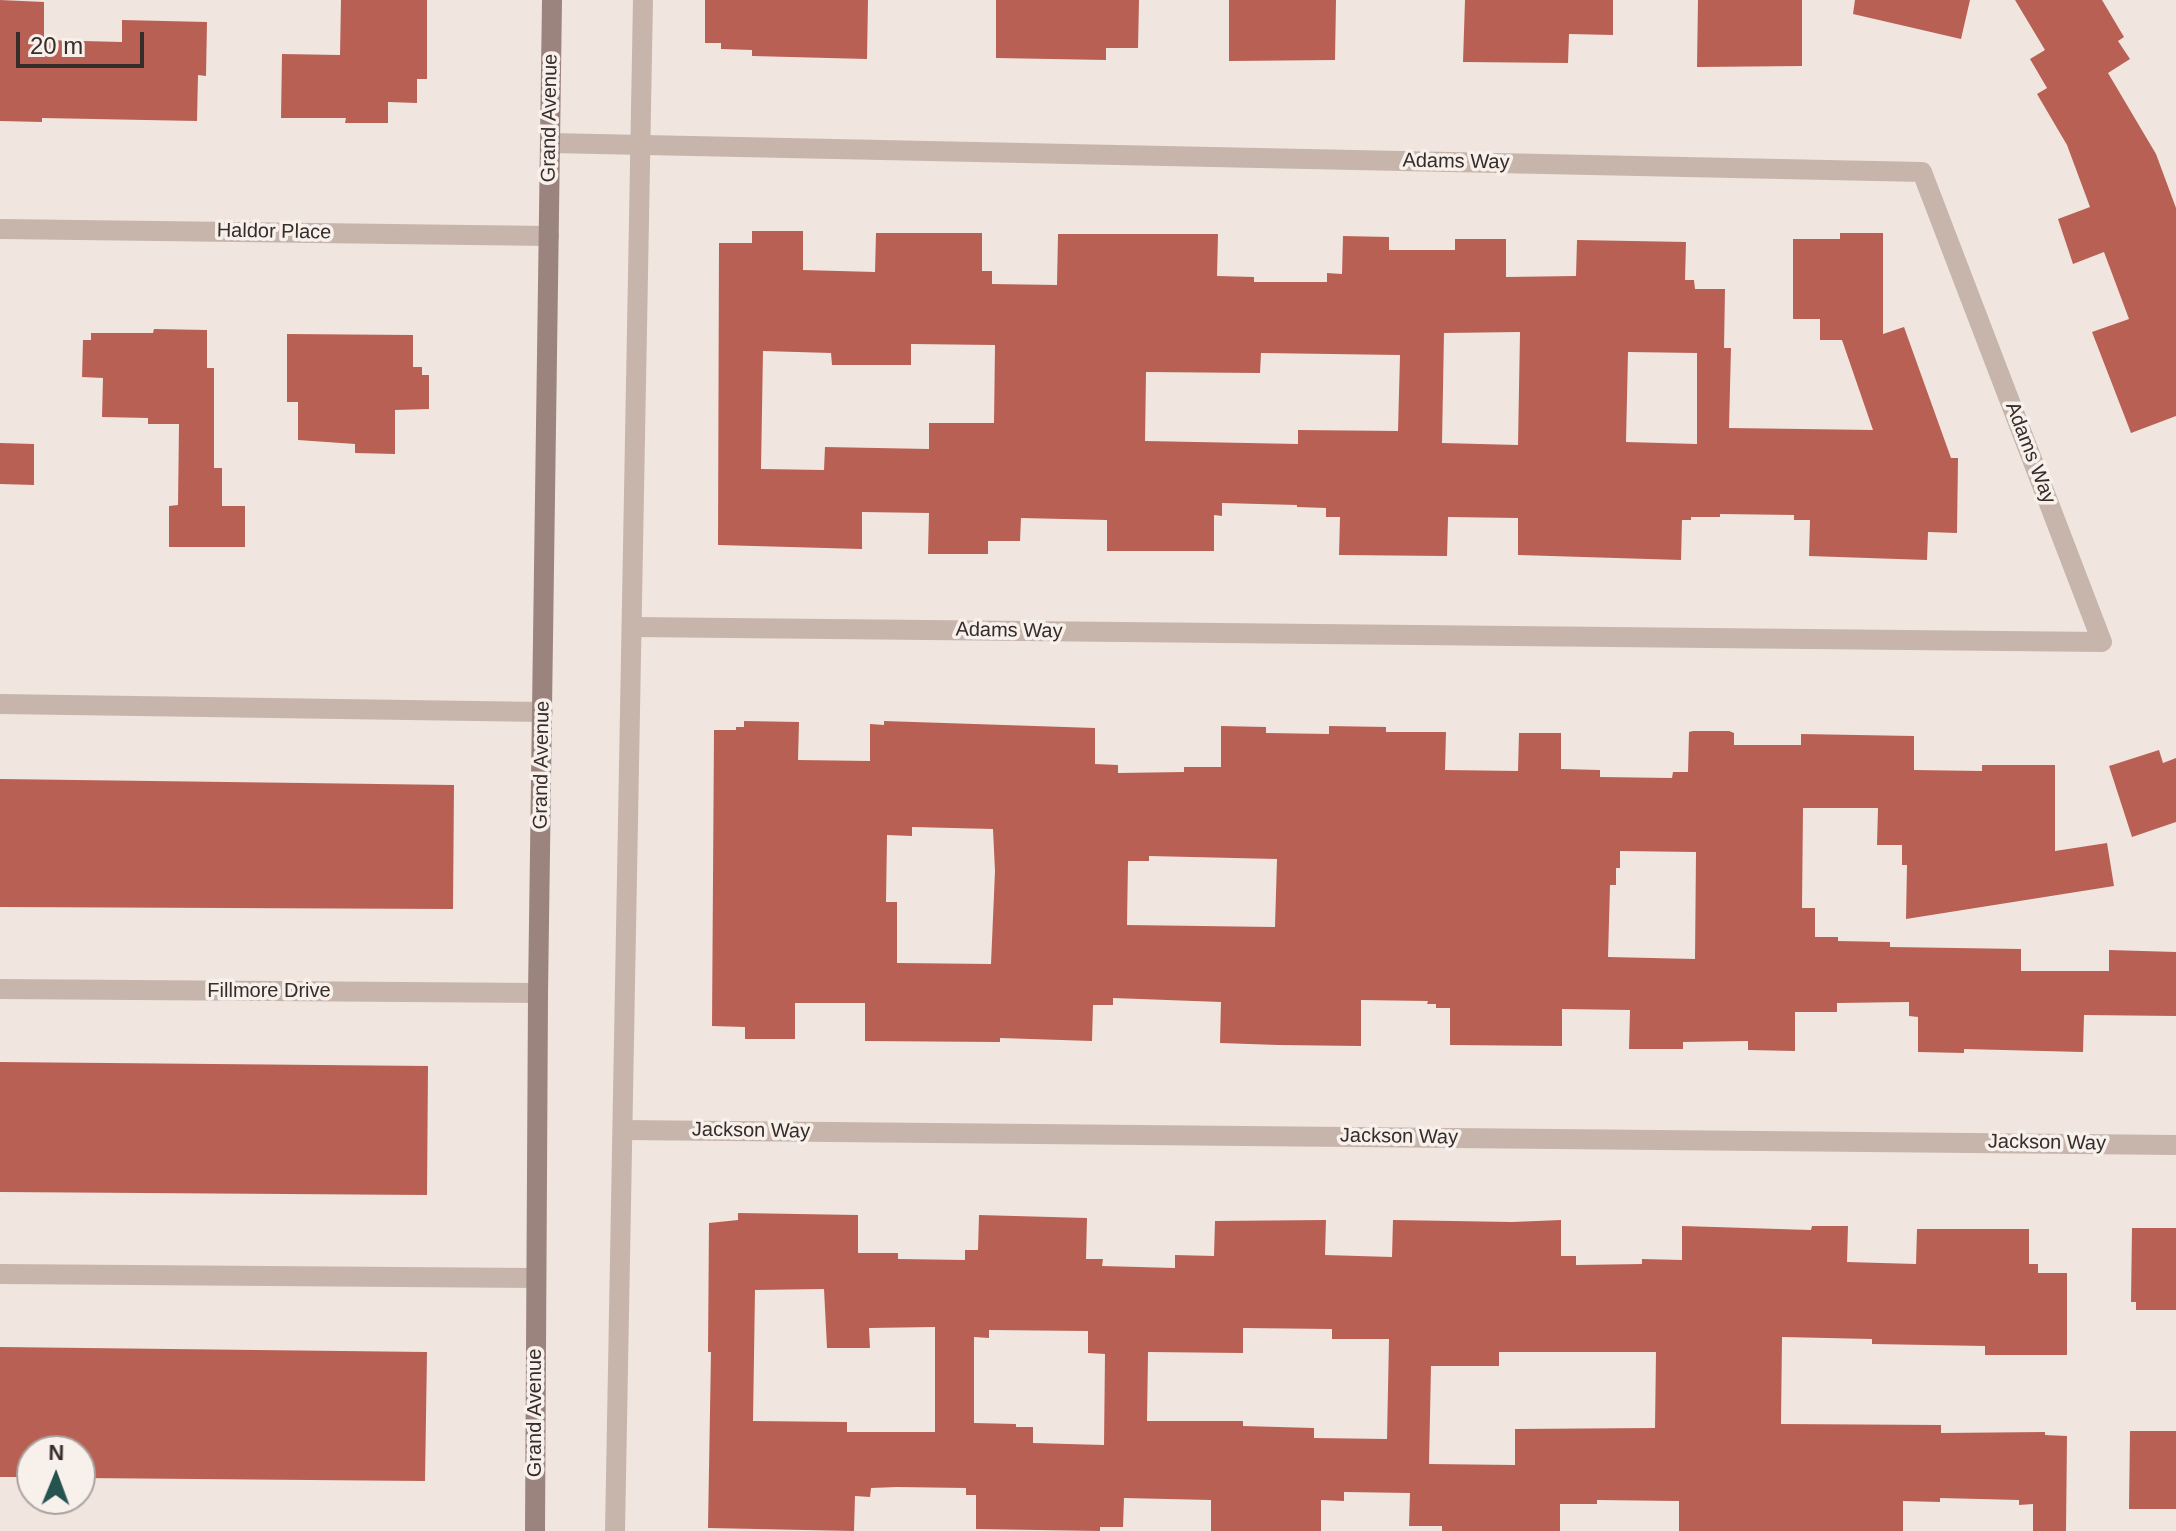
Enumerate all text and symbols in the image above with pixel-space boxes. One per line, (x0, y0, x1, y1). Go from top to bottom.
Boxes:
scale bar (20, 16, 148, 66)
text: 20 m (30, 32, 83, 59)
street label: Grand Avenue (537, 53, 563, 183)
street label: Adams Way (1402, 149, 1510, 175)
street label: Haldor Place (217, 219, 331, 245)
street label: Adams Way (2000, 399, 2060, 507)
street label: Adams Way (955, 618, 1063, 644)
street label: Grand Avenue (529, 700, 555, 830)
street label: Fillmore Drive (207, 979, 331, 1003)
street label: Jackson Way (692, 1118, 810, 1144)
street label: Jackson Way (1340, 1124, 1458, 1150)
street label: Jackson Way (1988, 1130, 2106, 1156)
street label: Grand Avenue (523, 1349, 547, 1477)
north arrow (16, 1435, 96, 1515)
text: N (48, 1440, 65, 1465)

